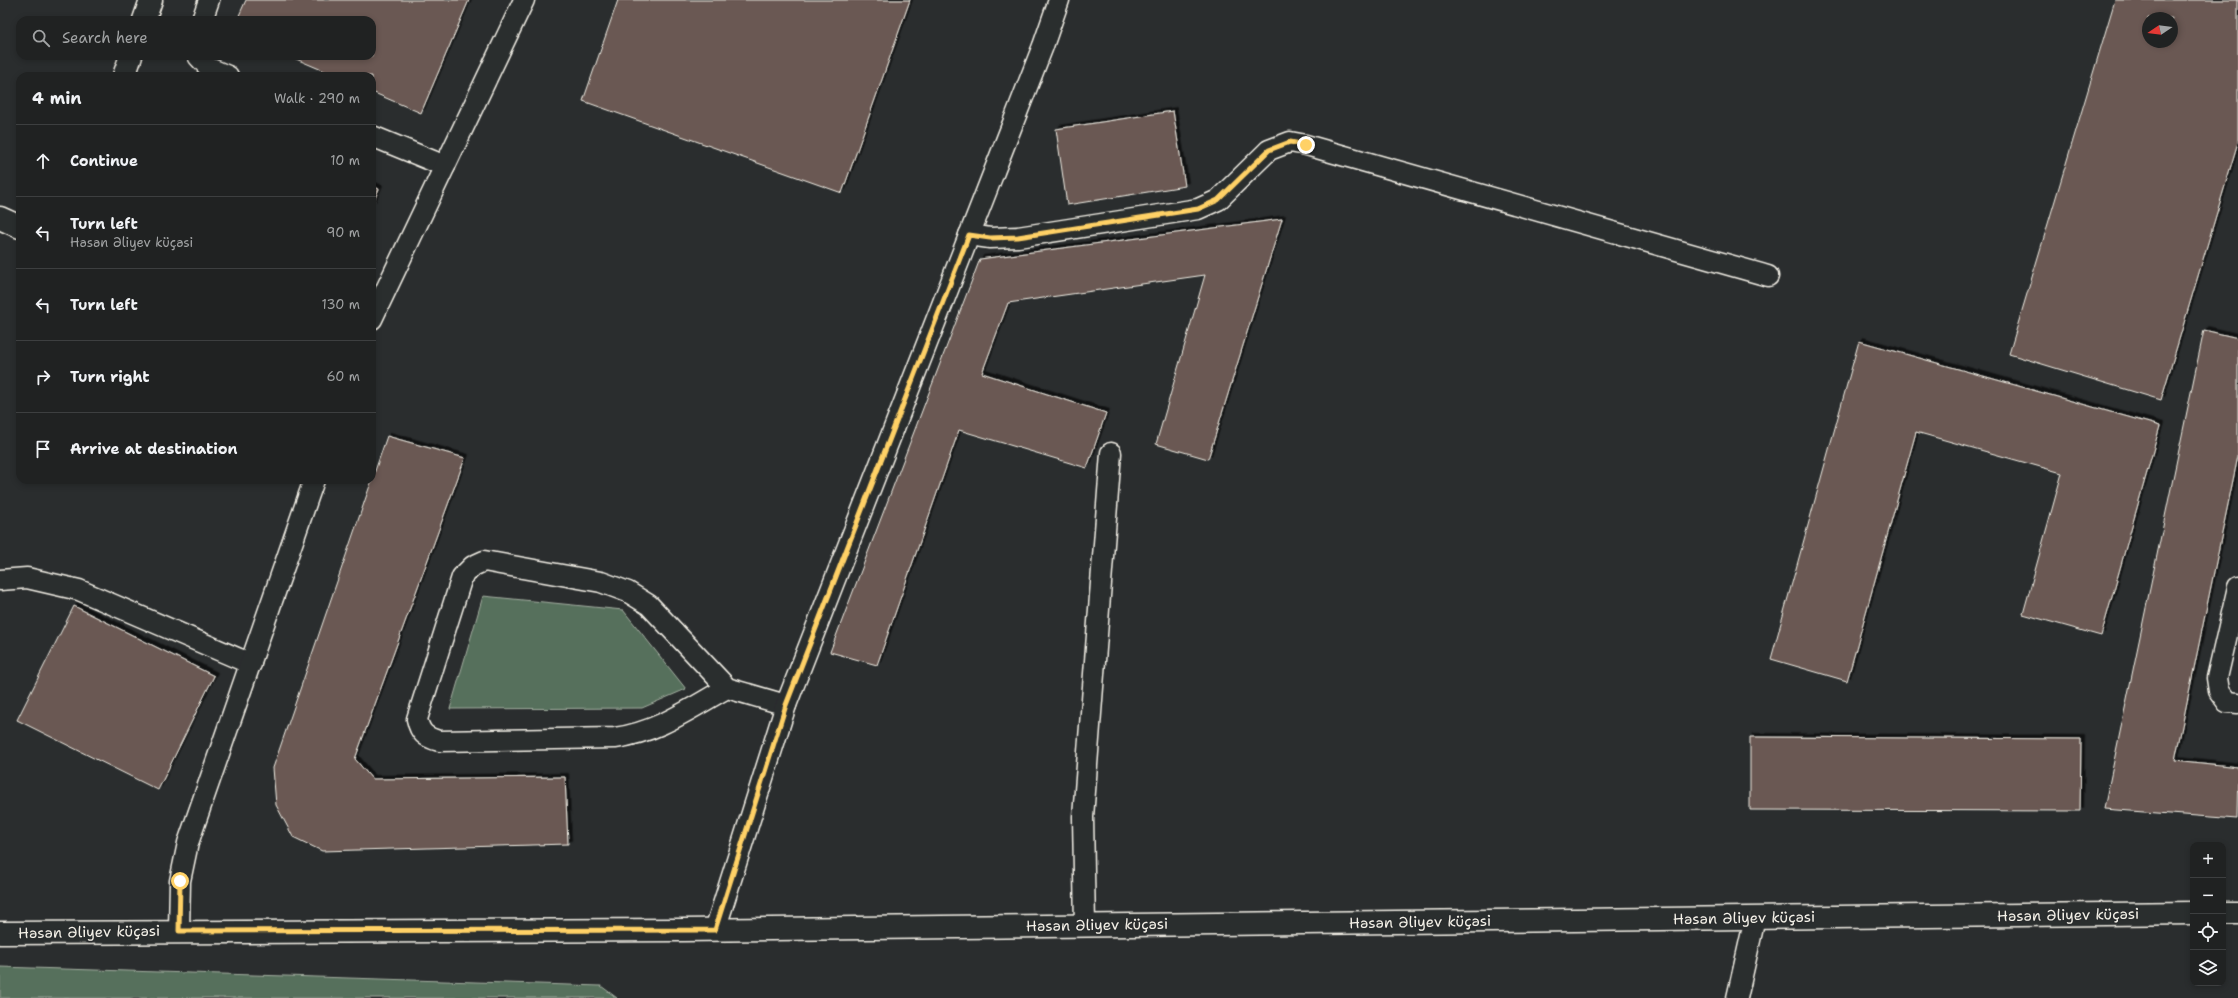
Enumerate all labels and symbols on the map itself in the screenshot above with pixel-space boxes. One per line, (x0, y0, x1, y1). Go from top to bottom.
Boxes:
north arrow (2142, 12, 2178, 48)
route end (1297, 136, 1315, 154)
route start (171, 872, 189, 890)
street label: Həsən Əliyev küçəsi (1997, 904, 2139, 926)
street label: Həsən Əliyev küçəsi (1673, 907, 1815, 929)
street label: Həsən Əliyev küçəsi (1349, 911, 1491, 933)
street label: Həsən Əliyev küçəsi (1026, 914, 1168, 936)
street label: Həsən Əliyev küçəsi (18, 921, 160, 943)

